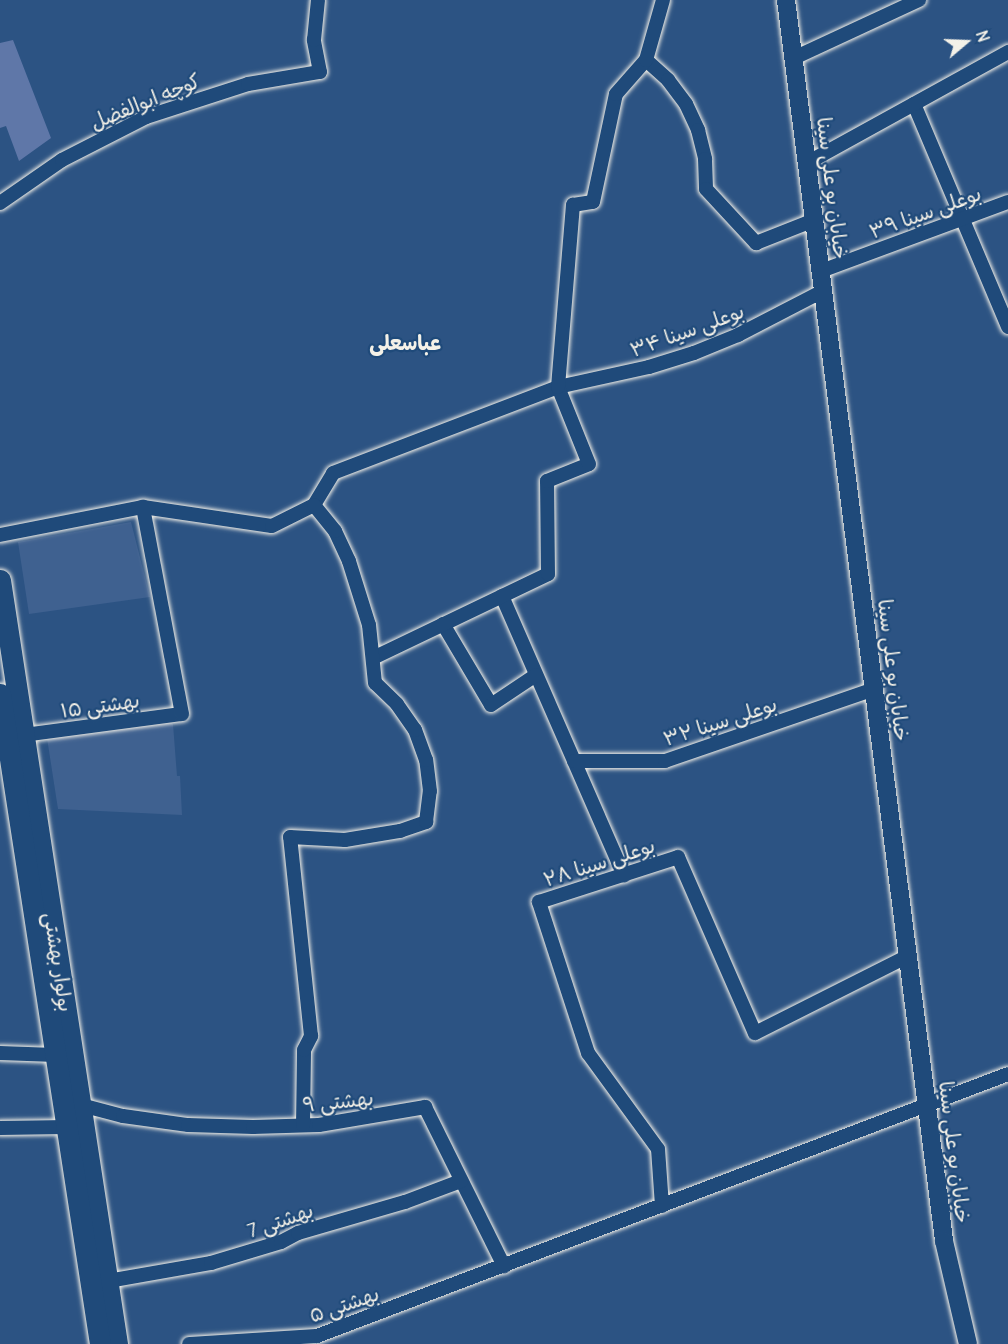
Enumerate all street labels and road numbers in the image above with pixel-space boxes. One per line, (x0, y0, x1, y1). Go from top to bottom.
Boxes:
street label: کوچه ابوالفضل (86, 68, 204, 134)
street label: خیابان بو علی سینا (812, 116, 854, 260)
street label: بوعلی سینا ۳۹ (866, 181, 984, 243)
street label: بوعلی سینا ۳۴ (627, 298, 747, 362)
street label: خیابان بو علی سینا (873, 598, 915, 742)
street label: بهشتی ۱۵ (59, 688, 141, 722)
street label: بوعلی سینا ۳۲ (660, 691, 780, 751)
street label: بوعلی سینا ۲۸ (540, 833, 658, 891)
street label: بولوار بهشتی (39, 911, 79, 1013)
street label: خیابان بو علی سینا (934, 1080, 976, 1224)
street label: بهشتی ۹ (301, 1085, 375, 1117)
street label: بهشتی 7 (244, 1198, 316, 1242)
street label: بهشتی ۵ (306, 1281, 382, 1327)

